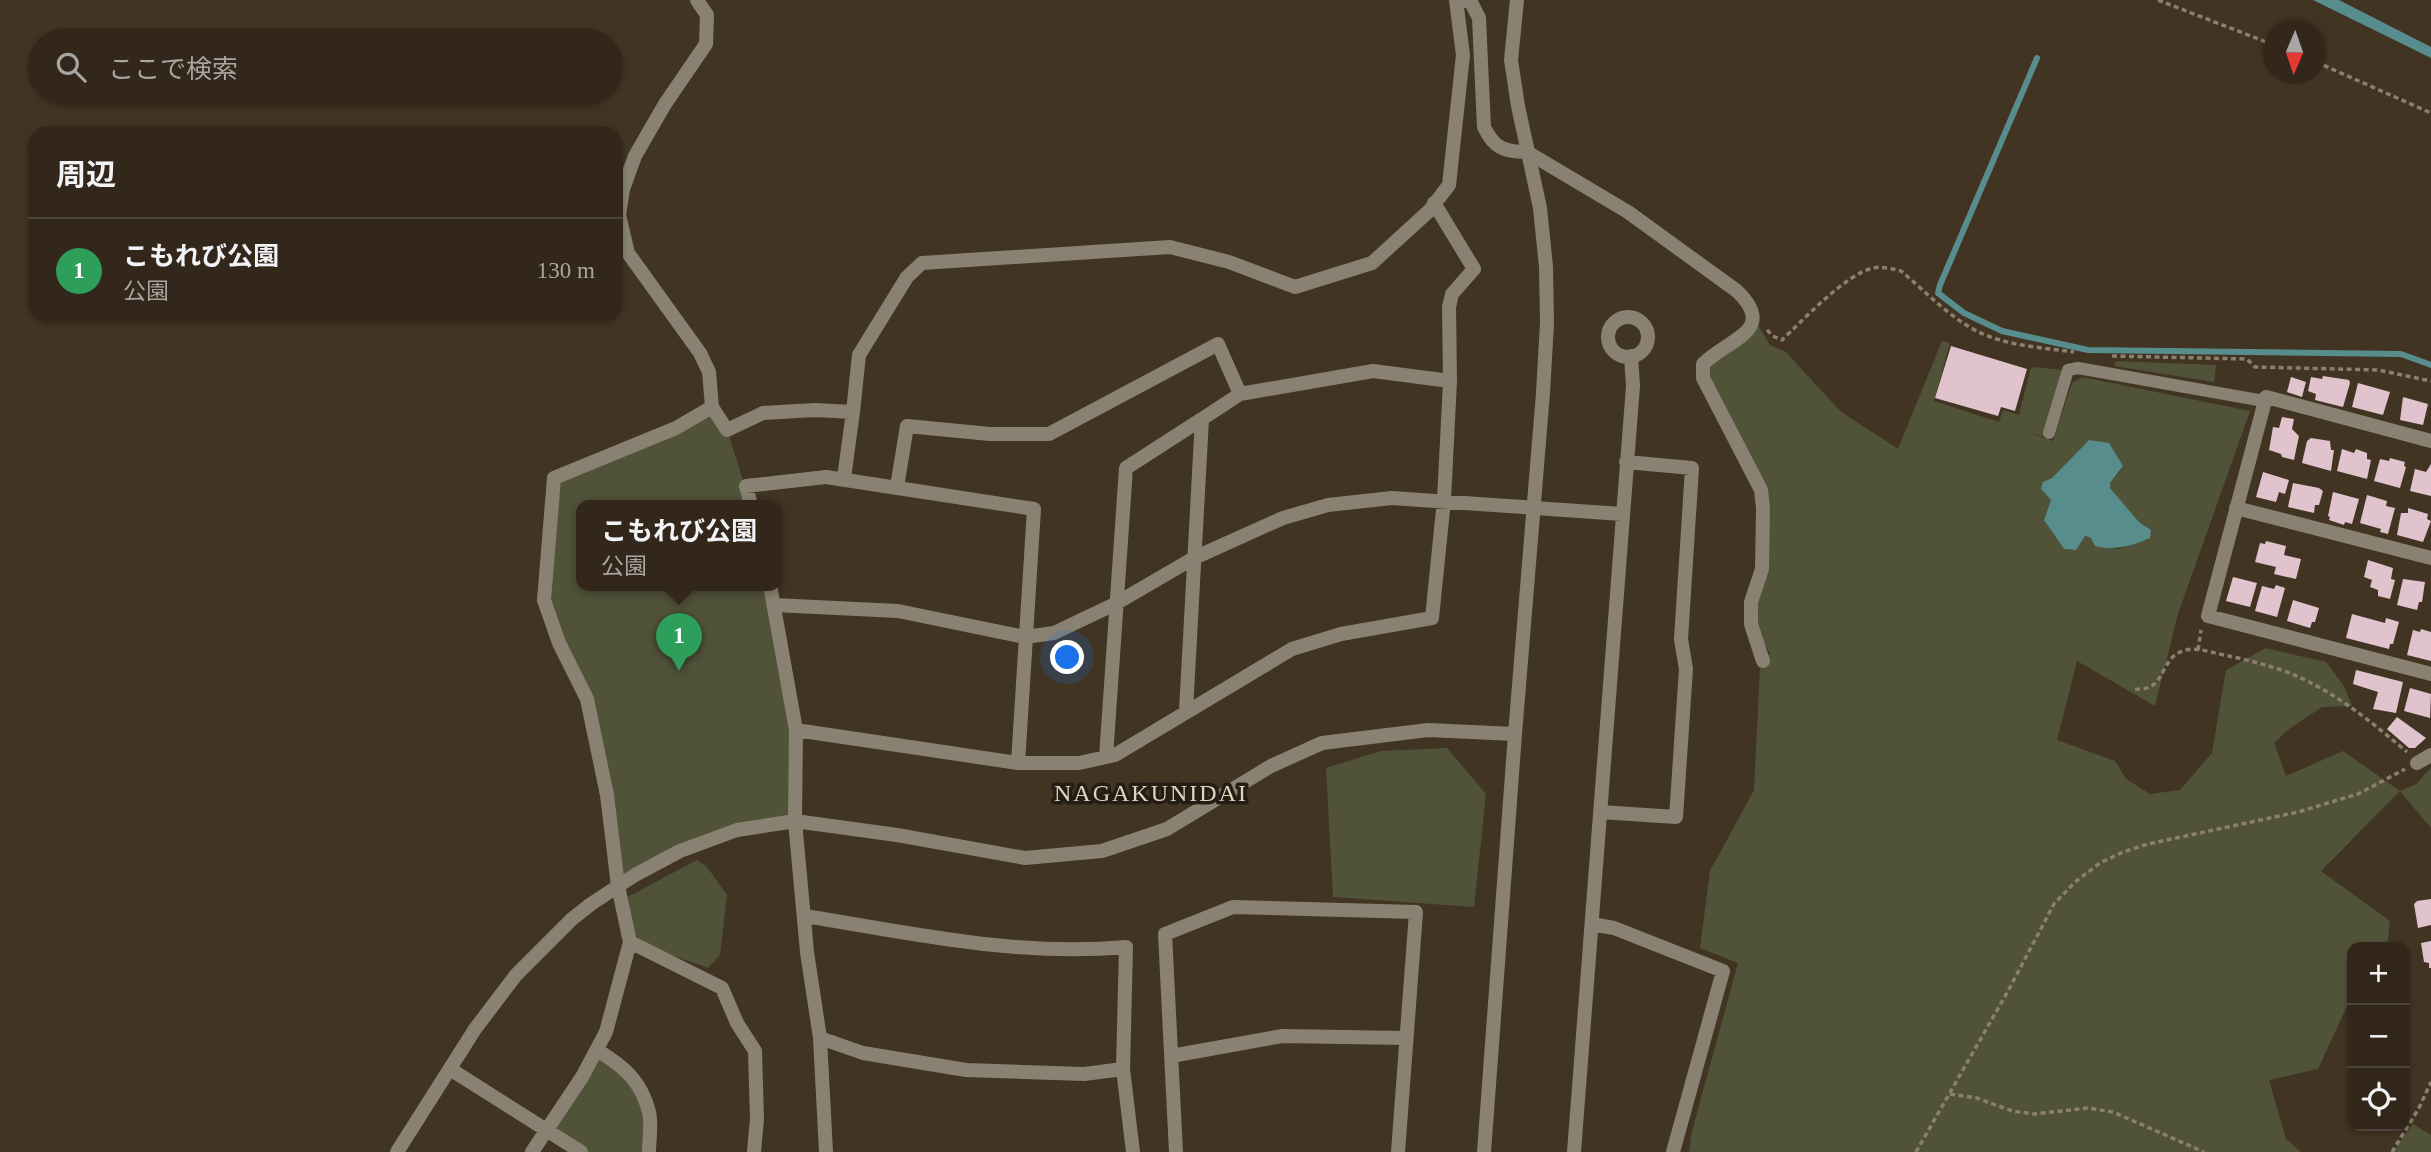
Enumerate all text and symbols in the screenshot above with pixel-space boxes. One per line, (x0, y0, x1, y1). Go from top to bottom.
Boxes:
north arrow (2263, 21, 2326, 84)
search box (28, 28, 623, 105)
icon: search (52, 48, 90, 86)
text: ここで検索 (108, 55, 238, 84)
text: 周辺 (56, 158, 116, 191)
text: こもれび公園 (123, 242, 279, 271)
text: 1 (73, 258, 85, 283)
text: 130 m (537, 258, 595, 283)
text: 公園 (123, 279, 169, 304)
popup (576, 500, 782, 591)
text: こもれび公園 (601, 517, 757, 546)
text: 公園 (601, 554, 647, 579)
pin: 1 (656, 613, 702, 671)
your location (1050, 640, 1084, 674)
district label: NAGAKUNIDAI (1054, 780, 1248, 806)
map controls (2347, 942, 2410, 1131)
button: + (2347, 942, 2410, 1005)
button: − (2347, 1005, 2410, 1068)
button: locate (2347, 1068, 2410, 1131)

